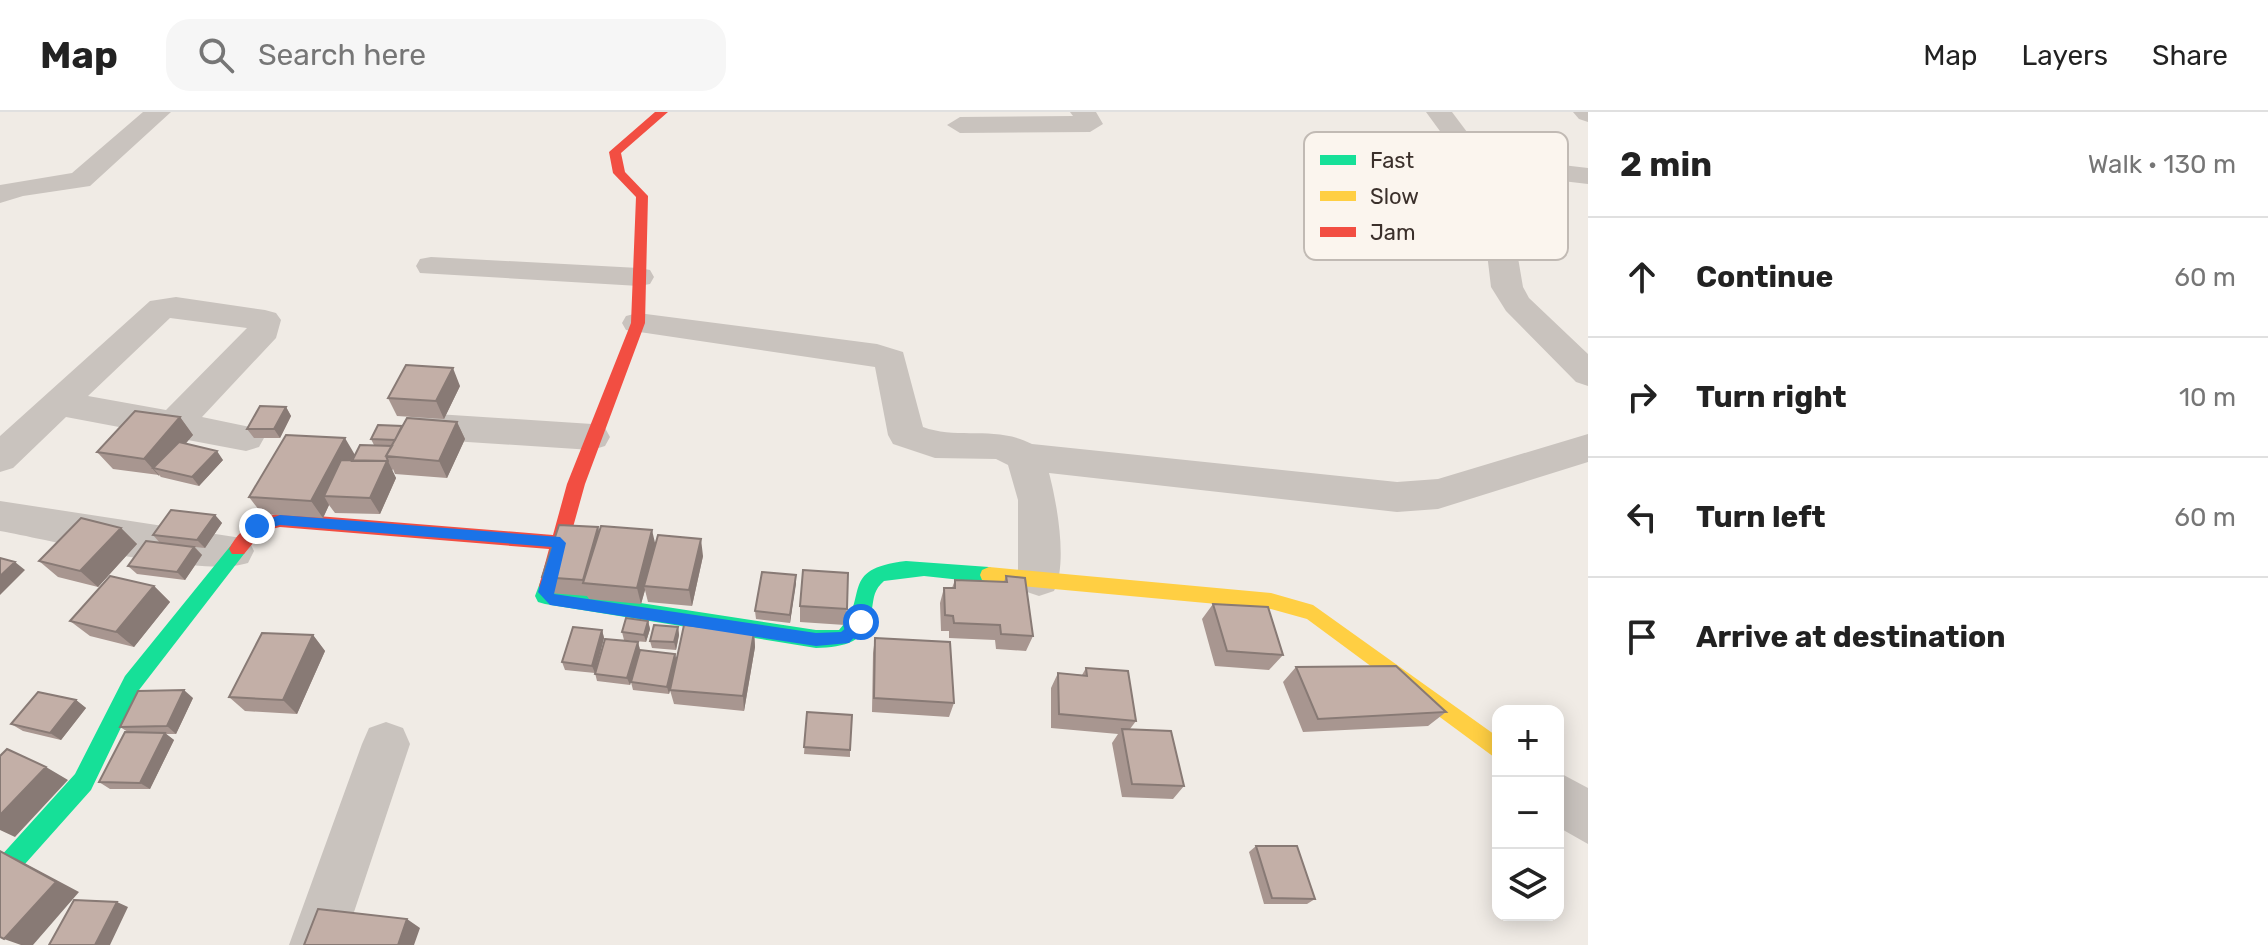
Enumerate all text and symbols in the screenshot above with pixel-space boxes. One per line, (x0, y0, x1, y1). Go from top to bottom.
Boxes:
search box (166, 19, 726, 91)
text: Map (40, 32, 118, 78)
icon: search (194, 33, 238, 77)
text: Search here (258, 37, 426, 73)
text: Map (1923, 39, 1978, 72)
text: Layers (2022, 39, 2108, 72)
text: Share (2152, 39, 2228, 72)
legend (1304, 132, 1568, 260)
text: 2 min (1620, 144, 1712, 185)
text: Fast (1370, 147, 1415, 174)
text: Walk · 130 m (2088, 149, 2236, 180)
text: Slow (1370, 183, 1419, 210)
text: Jam (1370, 219, 1416, 246)
icon: ahead (1620, 255, 1664, 299)
text: Continue (1696, 259, 1833, 295)
text: 60 m (2174, 262, 2236, 293)
icon: right (1620, 375, 1664, 419)
text: Turn right (1696, 379, 1847, 415)
text: 10 m (2179, 382, 2236, 413)
icon: left (1620, 495, 1664, 539)
text: Turn left (1696, 499, 1826, 535)
text: 60 m (2174, 502, 2236, 533)
route end (239, 508, 275, 544)
route start (843, 604, 879, 640)
icon: arrive (1620, 615, 1664, 659)
text: Arrive at destination (1696, 619, 2006, 655)
map controls (1492, 705, 1564, 921)
button: + (1492, 705, 1564, 777)
button: − (1492, 777, 1564, 849)
button: layers (1492, 849, 1564, 921)

